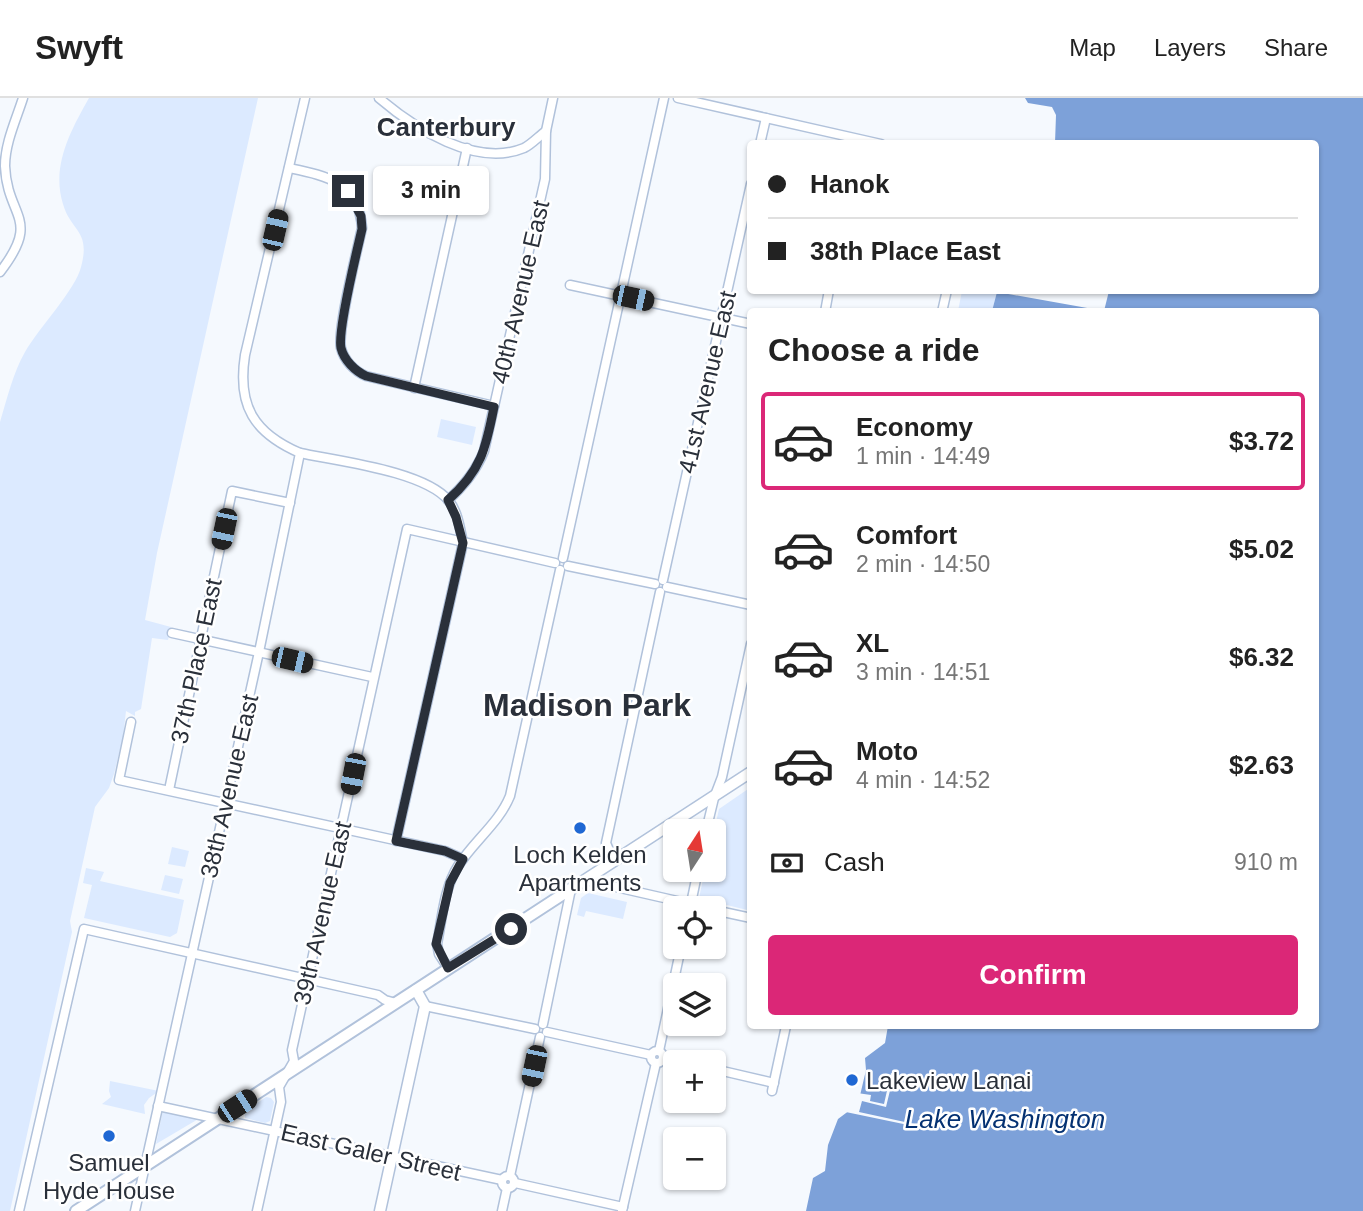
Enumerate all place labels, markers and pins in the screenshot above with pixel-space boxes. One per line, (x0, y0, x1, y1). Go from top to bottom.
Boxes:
marker: Loch Kelden Apartments (572, 820, 588, 836)
place label: Loch Kelden Apartments (513, 841, 647, 896)
place label: Lakeview Lanai (866, 1067, 1031, 1094)
marker: Lakeview Lanai (844, 1072, 860, 1088)
marker: Samuel Hyde House (101, 1128, 117, 1144)
place label: Samuel Hyde House (43, 1149, 175, 1204)

